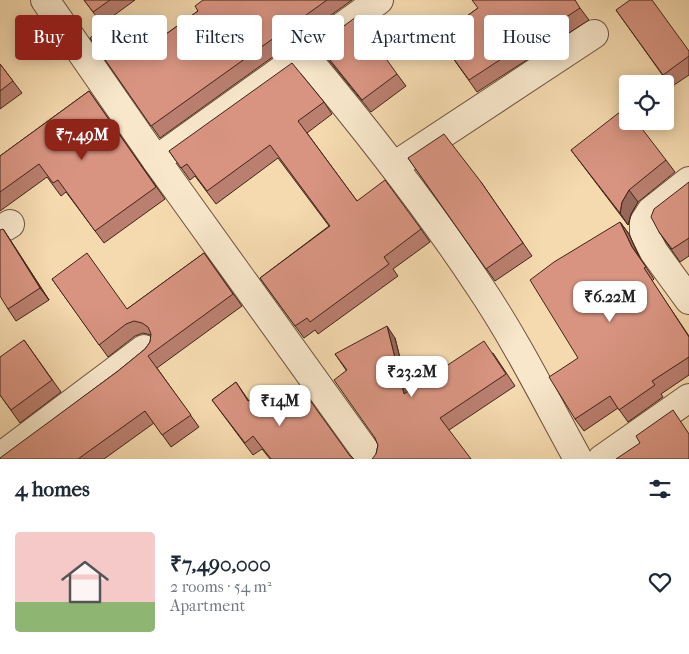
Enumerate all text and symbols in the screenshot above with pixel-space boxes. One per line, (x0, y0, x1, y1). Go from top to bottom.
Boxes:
chip: Buy (15, 15, 82, 60)
chip: Rent (92, 15, 167, 60)
chip: Filters (177, 15, 262, 60)
chip: New (272, 15, 344, 60)
chip: Apartment (354, 15, 474, 60)
chip: House (484, 15, 569, 60)
map controls (619, 75, 674, 130)
button: locate (619, 75, 674, 130)
pin: ₹7.49M (41, 119, 123, 161)
text: ₹7.49M (56, 125, 108, 144)
pin: ₹6.22M (569, 280, 651, 323)
text: ₹6.22M (584, 287, 636, 306)
pin: ₹23.2M (371, 356, 453, 398)
text: ₹23.2M (387, 362, 437, 381)
pin: ₹14M (250, 384, 310, 427)
text: ₹14M (261, 391, 299, 410)
icon: filters (646, 475, 674, 503)
text: 4 homes (15, 477, 90, 501)
icon: home (55, 552, 115, 612)
text: ₹7,490,000 (170, 552, 271, 576)
icon: heart (646, 568, 674, 596)
text: 2 rooms · 54 m² (170, 577, 271, 596)
text: Apartment (170, 596, 245, 615)

